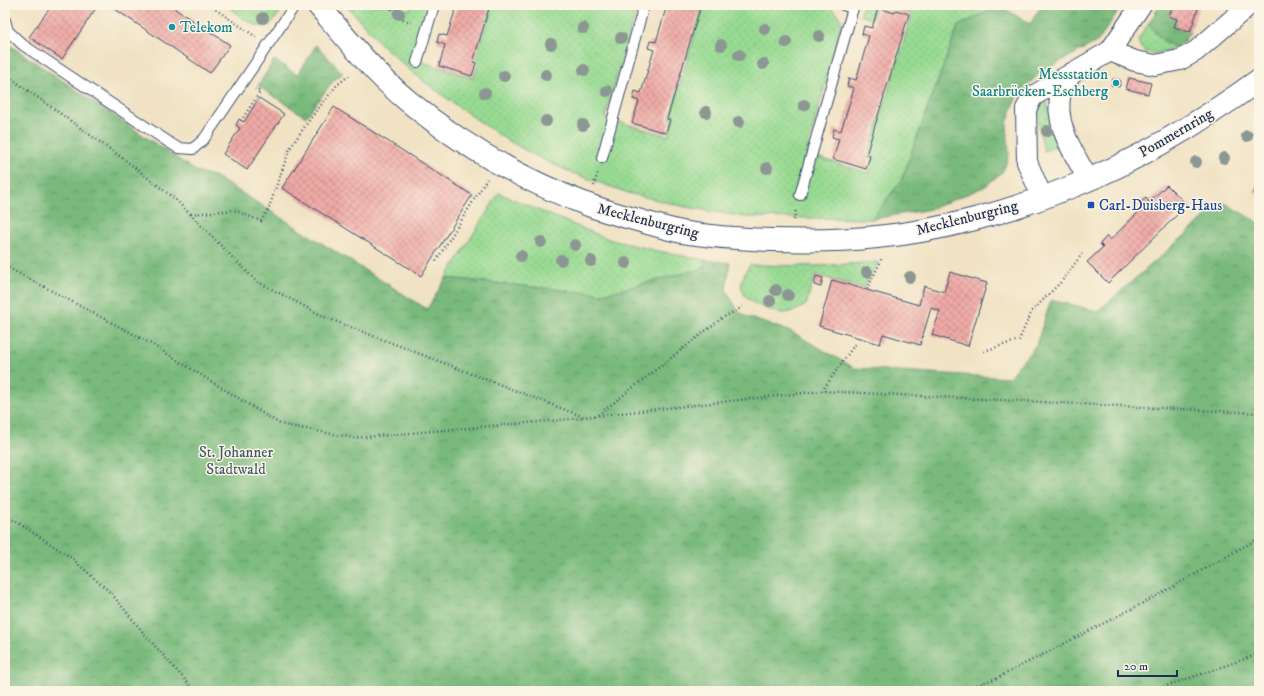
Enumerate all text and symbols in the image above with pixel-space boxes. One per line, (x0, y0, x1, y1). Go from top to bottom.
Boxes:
place label: Telekom (180, 18, 233, 37)
marker: Telekom (167, 22, 177, 32)
place label: Messstation Saarbrücken-Eschberg (972, 65, 1109, 101)
marker: Messstation Saarbrücken-Eschberg (1111, 78, 1121, 88)
street label: Pommernring (1136, 104, 1217, 162)
street label: Mecklenburgring (914, 196, 1020, 240)
place label: Carl-Duisberg-Haus (1099, 196, 1222, 215)
street label: Mecklenburgring (595, 199, 701, 243)
marker: Carl-Duisberg-Haus (1086, 200, 1096, 210)
park label: St. Johanner Stadtwald (199, 443, 273, 479)
scale bar (1118, 652, 1177, 678)
text: 20 m (1124, 659, 1148, 674)

